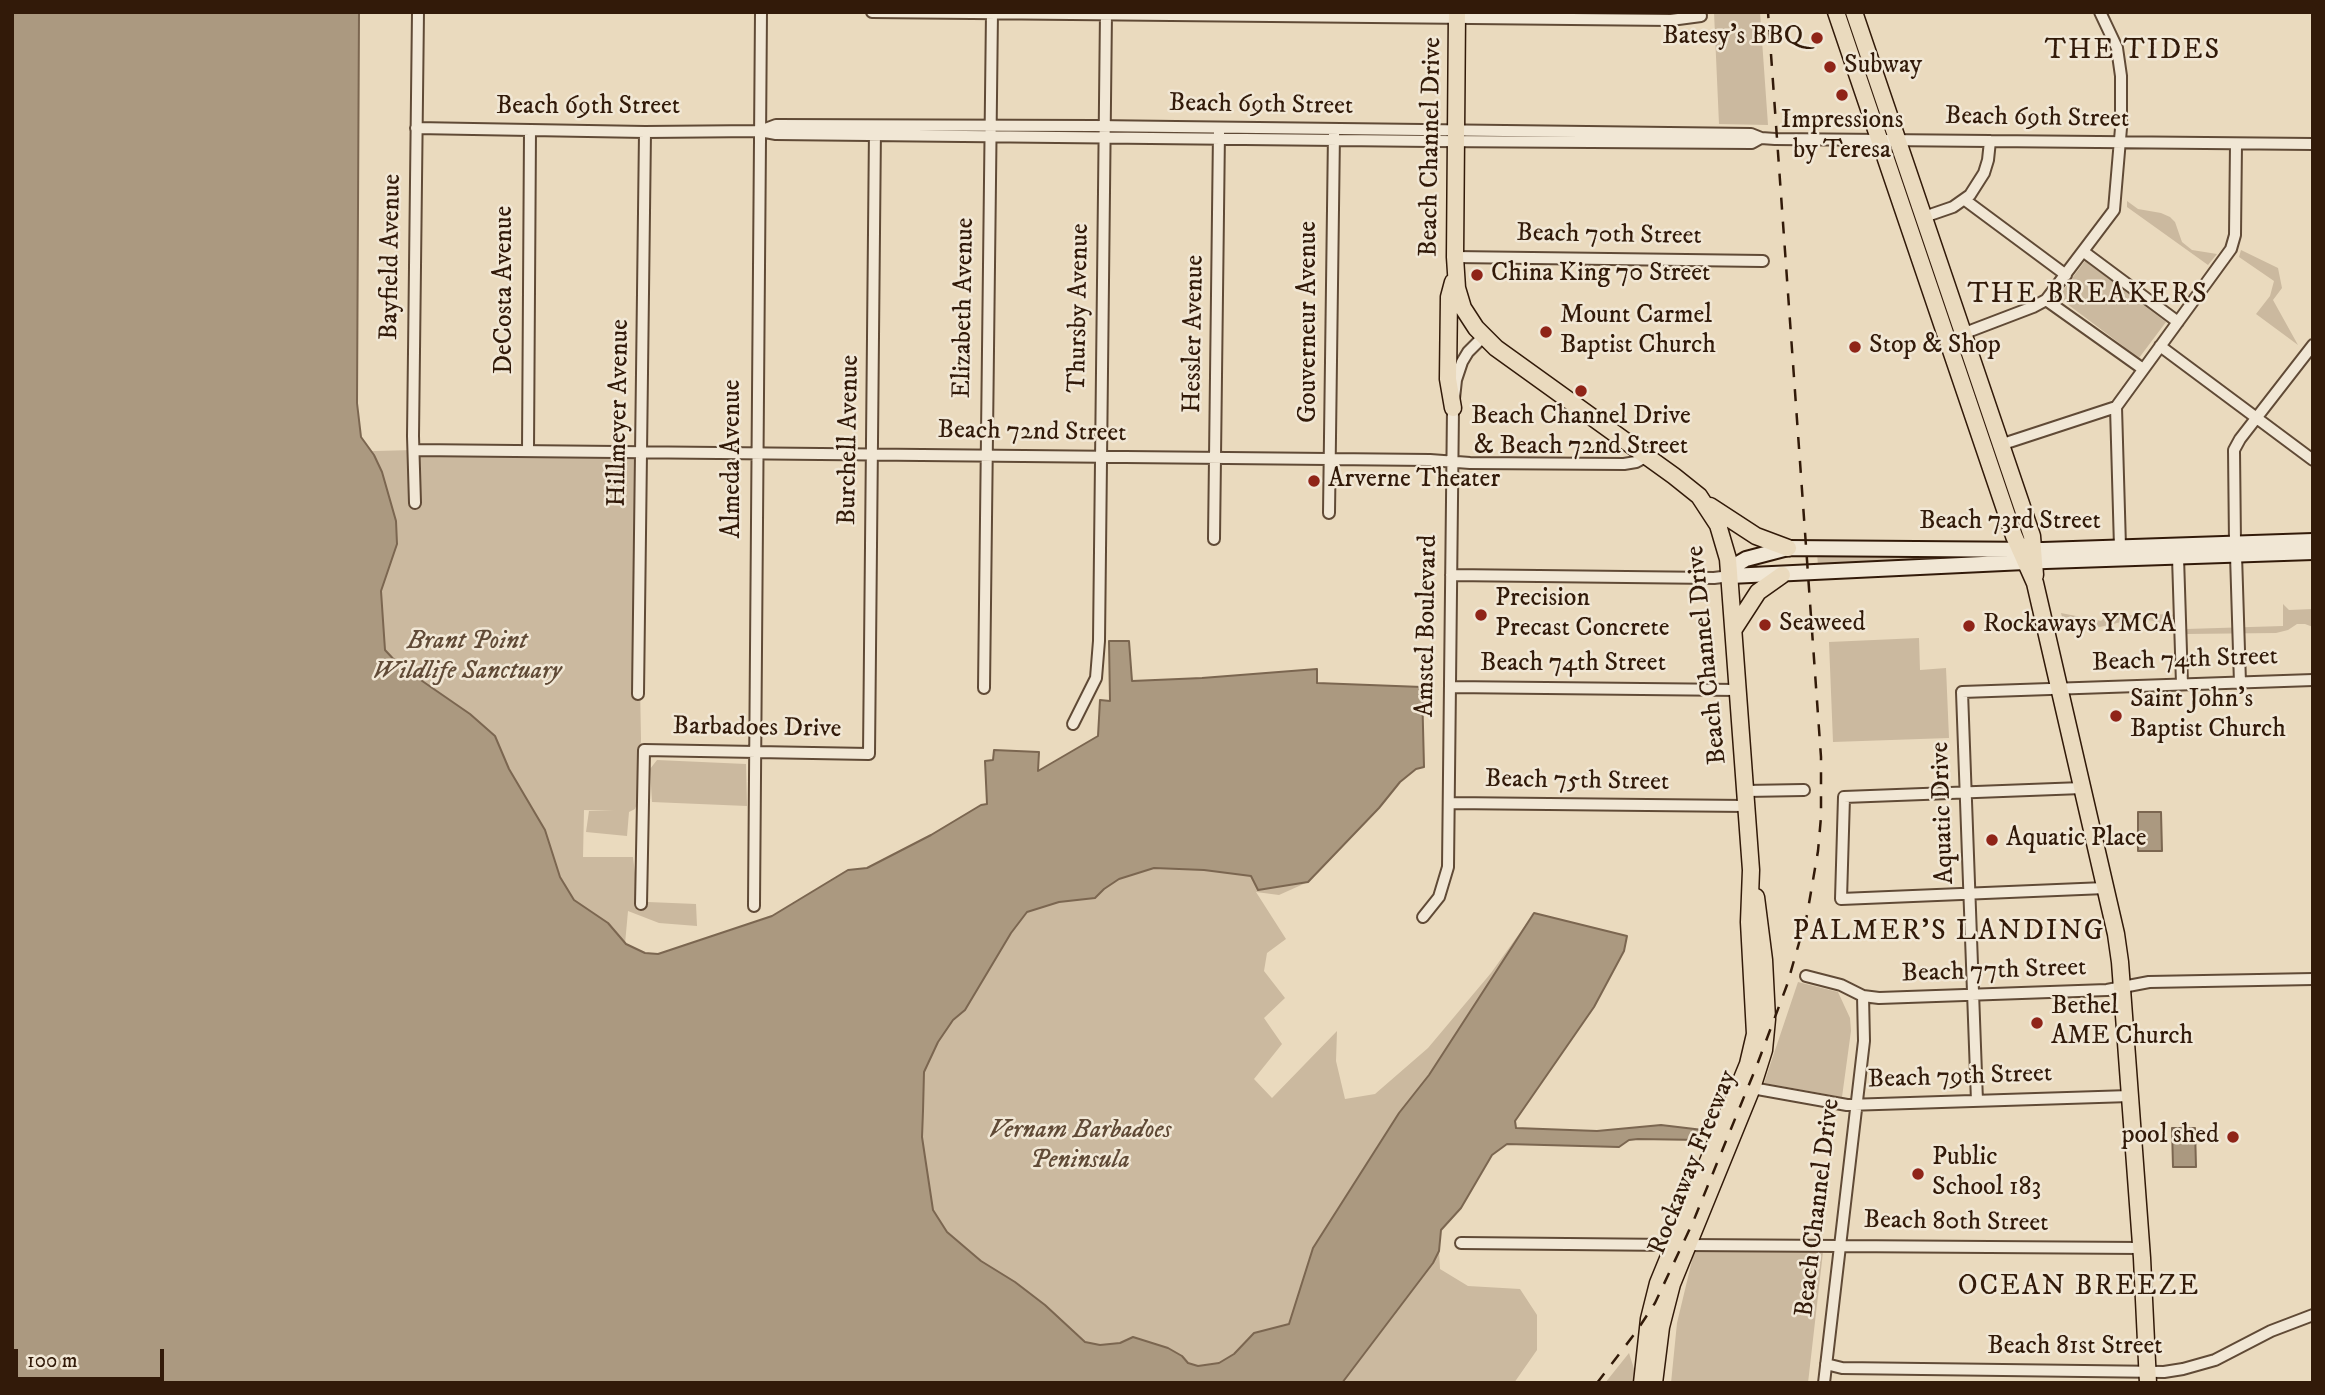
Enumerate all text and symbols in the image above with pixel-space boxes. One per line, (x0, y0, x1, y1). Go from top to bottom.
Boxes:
place label: Batesy’s BBQ (1662, 22, 1803, 54)
marker: Batesy’s BBQ (1809, 30, 1825, 46)
district label: THE TIDES (2046, 35, 2220, 69)
street label: Beach Channel Drive (1414, 37, 1450, 257)
place label: Subway (1844, 51, 1922, 83)
marker: Subway (1822, 59, 1838, 75)
marker: Impressions by Teresa (1834, 87, 1850, 103)
street label: Beach 69th Street (1169, 89, 1353, 123)
street label: Beach 69th Street (496, 92, 680, 124)
street label: Beach 69th Street (1945, 102, 2129, 136)
place label: Impressions by Teresa (1781, 106, 1903, 168)
street label: Bayfield Avenue (375, 174, 409, 340)
street label: DeCosta Avenue (490, 206, 522, 374)
street label: Elizabeth Avenue (948, 217, 982, 399)
street label: Beach 70th Street (1516, 219, 1702, 253)
street label: Gouverneur Avenue (1294, 221, 1326, 423)
street label: Thursby Avenue (1063, 223, 1097, 393)
street label: Hessler Avenue (1178, 255, 1212, 413)
place label: China King 70 Street (1491, 259, 1710, 291)
marker: China King 70 Street (1469, 267, 1485, 283)
district label: THE BREAKERS (1969, 279, 2207, 313)
place label: Mount Carmel Baptist Church (1560, 301, 1716, 362)
street label: Hillmeyer Avenue (603, 319, 637, 507)
marker: Mount Carmel Baptist Church (1538, 324, 1554, 340)
place label: Stop & Shop (1869, 331, 2001, 363)
marker: Stop & Shop (1847, 339, 1863, 355)
street label: Burchell Avenue (833, 355, 867, 525)
street label: Almeda Avenue (718, 379, 750, 539)
marker: Beach Channel Drive & Beach 72nd Street (1573, 383, 1589, 399)
place label: Beach Channel Drive & Beach 72nd Street (1471, 402, 1691, 464)
street label: Beach 72nd Street (937, 416, 1127, 450)
place label: Arverne Theater (1328, 465, 1500, 497)
marker: Arverne Theater (1306, 473, 1322, 489)
street label: Beach 73rd Street (1919, 507, 2101, 539)
street label: Amstel Boulevard (1411, 535, 1445, 717)
street label: Beach Channel Drive (1681, 544, 1735, 766)
place label: Precision Precast Concrete (1495, 584, 1670, 646)
marker: Precision Precast Concrete (1473, 607, 1489, 623)
place label: Seaweed (1779, 609, 1865, 641)
place label: Rockaways YMCA (1983, 610, 2176, 642)
marker: Seaweed (1757, 617, 1773, 633)
marker: Rockaways YMCA (1961, 618, 1977, 634)
park label: Brant Point Wildlife Sanctuary (373, 627, 561, 688)
street label: Beach 74th Street (2092, 642, 2278, 680)
street label: Beach 74th Street (1480, 649, 1666, 681)
place label: Saint John's Baptist Church (2130, 685, 2286, 746)
marker: Saint John's Baptist Church (2108, 708, 2124, 724)
street label: Barbadoes Drive (672, 712, 842, 746)
street label: Aquatic Drive (1926, 741, 1962, 885)
street label: Beach 75th Street (1485, 765, 1669, 799)
place label: Aquatic Place (2006, 824, 2147, 856)
marker: Aquatic Place (1984, 832, 2000, 848)
district label: PALMER'S LANDING (1795, 916, 2103, 950)
street label: Beach 77th Street (1901, 953, 2087, 991)
place label: Bethel AME Church (2051, 992, 2193, 1054)
marker: Bethel AME Church (2029, 1015, 2045, 1031)
street label: Beach 79th Street (1867, 1059, 2053, 1097)
street label: Rockaway Freeway (1643, 1066, 1745, 1260)
street label: Beach Channel Drive (1790, 1097, 1848, 1319)
park label: Vernam Barbadoes Peninsula (989, 1116, 1171, 1178)
place label: pool shed (2121, 1121, 2219, 1153)
marker: pool shed (2225, 1129, 2241, 1145)
place label: Public School 183 (1932, 1143, 2041, 1204)
marker: Public School 183 (1910, 1166, 1926, 1182)
street label: Beach 80th Street (1863, 1206, 2049, 1240)
district label: OCEAN BREEZE (1959, 1271, 2199, 1305)
street label: Beach 81st Street (1987, 1332, 2163, 1364)
scale bar (18, 1336, 168, 1380)
text: 100 m (27, 1348, 78, 1374)

